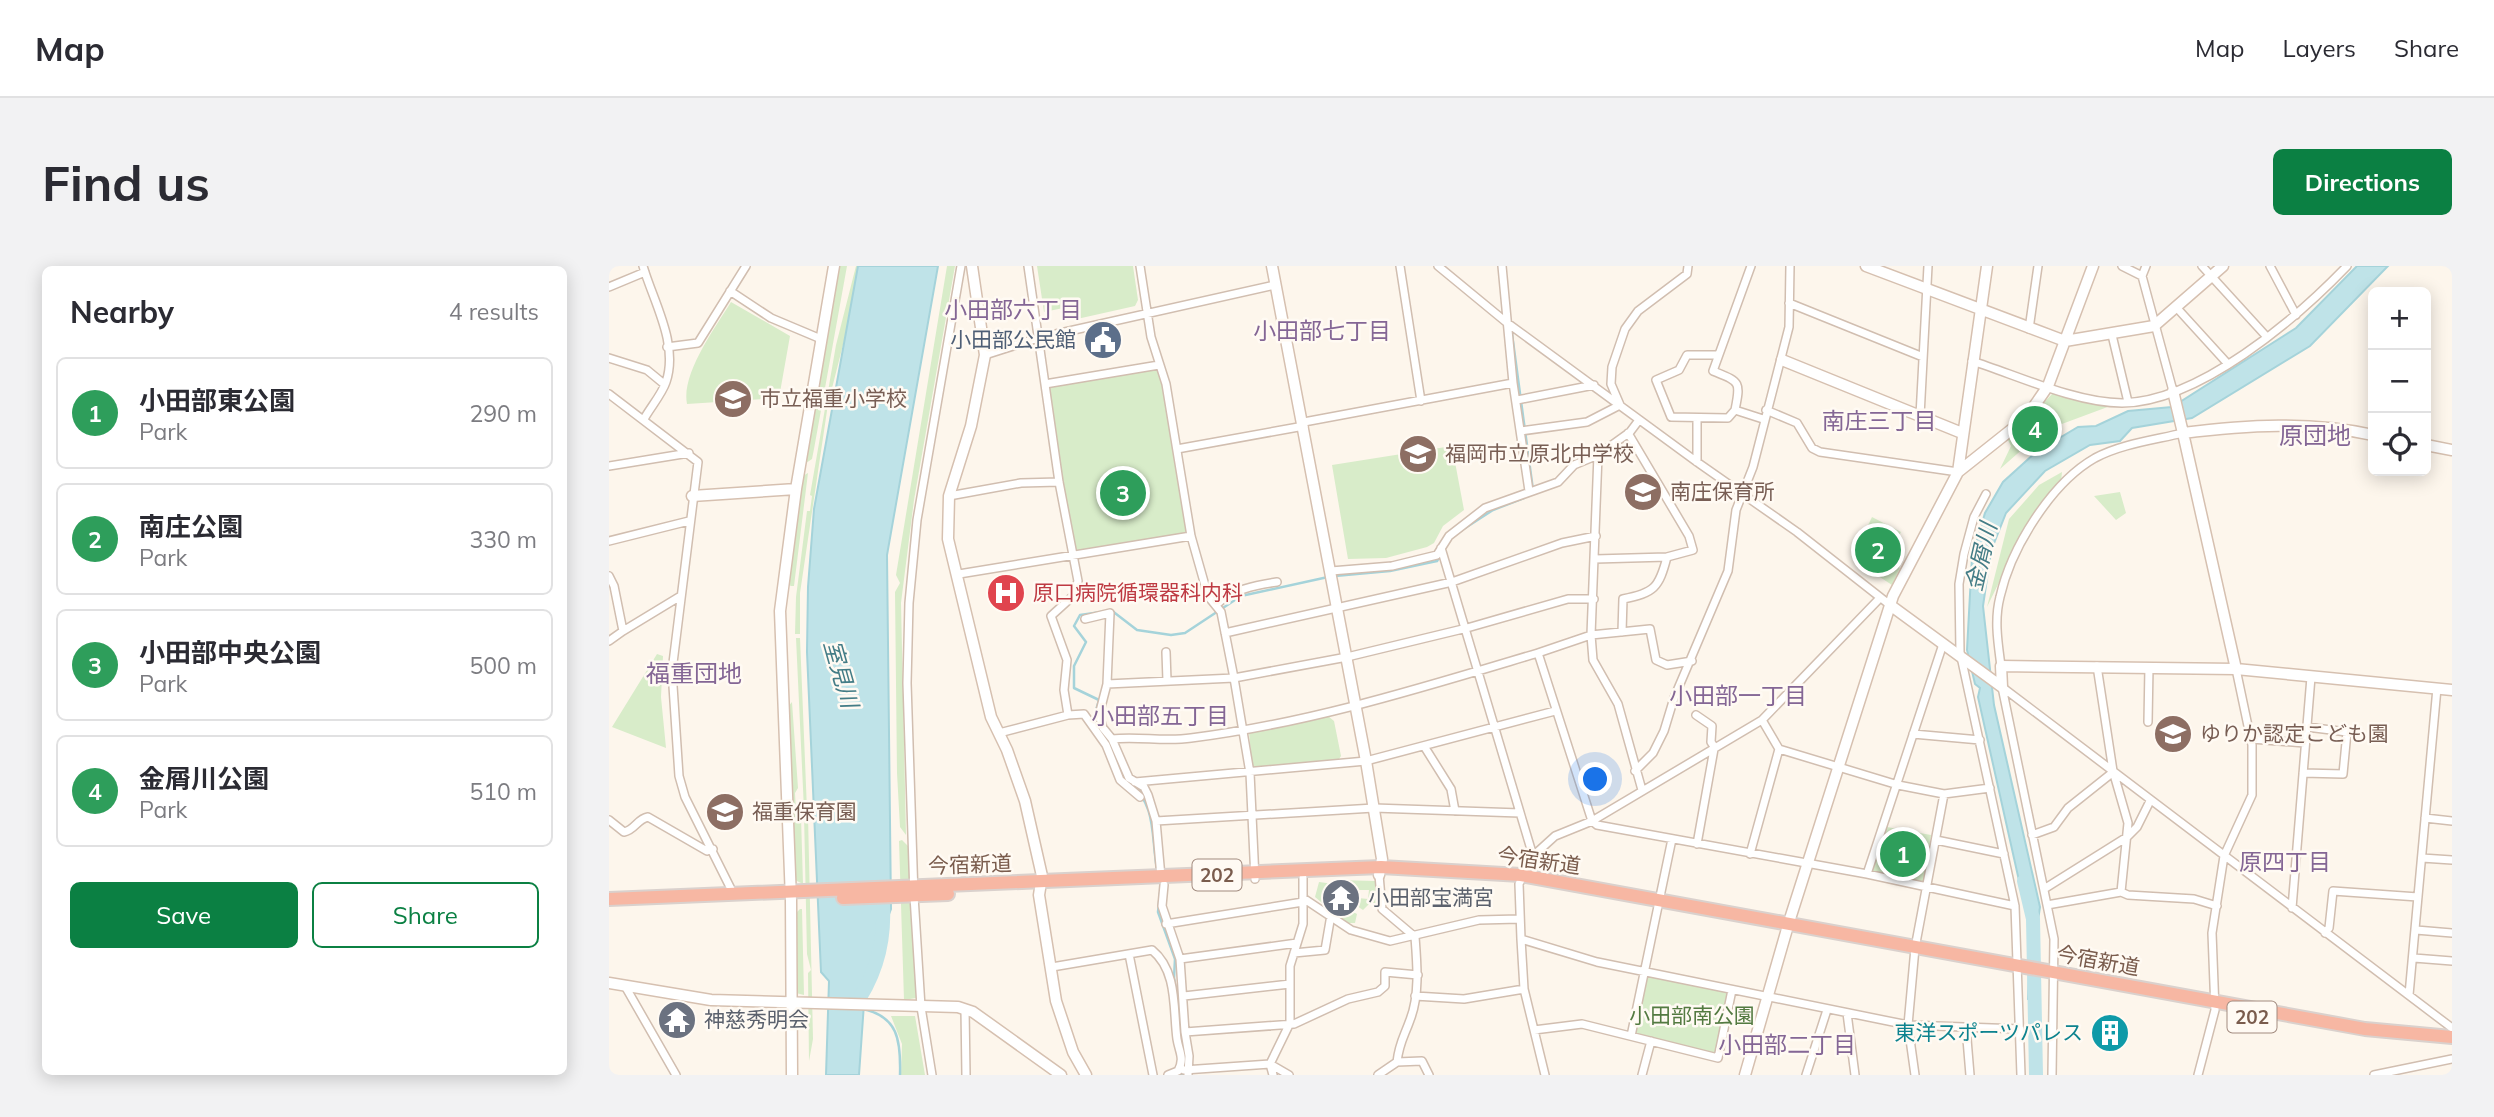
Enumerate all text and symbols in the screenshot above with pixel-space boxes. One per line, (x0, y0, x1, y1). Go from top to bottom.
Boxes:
text: Map (35, 28, 105, 69)
text: Map (2195, 33, 2244, 63)
text: Layers (2282, 33, 2356, 63)
text: Share (2394, 33, 2459, 63)
button: Directions (2273, 149, 2452, 215)
text: Find us (42, 152, 210, 213)
map controls (2368, 287, 2431, 476)
button: + (2368, 287, 2431, 350)
text: Nearby (70, 293, 174, 331)
district label: 小田部六丁目 (944, 295, 1082, 324)
text: 4 results (449, 297, 539, 326)
district label: 小田部七丁目 (1253, 316, 1391, 345)
public building icon: 小田部公民館 (1082, 319, 1124, 361)
place label: 小田部公民館 (950, 326, 1076, 352)
button: − (2368, 350, 2431, 413)
school or university icon: 市立福重小学校 (712, 378, 754, 420)
text: 小田部東公園 (139, 384, 295, 417)
place label: 市立福重小学校 (760, 385, 907, 411)
text: 1 (88, 399, 102, 428)
text: 290 m (469, 399, 537, 428)
pin: 4 (2012, 403, 2058, 455)
district label: 南庄三丁目 (1822, 406, 1937, 435)
button: locate (2368, 413, 2431, 476)
text: Park (139, 417, 187, 446)
district label: 原団地 (2279, 420, 2351, 450)
school or university icon: 福岡市立原北中学校 (1397, 433, 1439, 475)
place label: 福岡市立原北中学校 (1445, 440, 1634, 466)
pin: 3 (1100, 467, 1146, 519)
school or university icon: 南庄保育所 (1622, 471, 1664, 513)
place label: 南庄保育所 (1670, 478, 1775, 504)
text: 南庄公園 (139, 510, 243, 543)
water label: 金屑川 (1959, 517, 2003, 594)
pin: 2 (1855, 524, 1901, 576)
text: 2 (88, 525, 102, 554)
text: 330 m (469, 525, 537, 554)
text: Park (139, 543, 187, 572)
hospital icon: 原口病院循環器科内科 (985, 572, 1027, 614)
place label: 原口病院循環器科内科 (1033, 579, 1243, 605)
text: 小田部中央公園 (139, 636, 321, 669)
water label: 室見川 (818, 637, 866, 714)
text: 3 (88, 651, 102, 680)
text: 500 m (469, 651, 537, 680)
district label: 福重団地 (646, 658, 742, 688)
text: Park (139, 669, 187, 698)
district label: 小田部一丁目 (1669, 681, 1807, 710)
district label: 小田部五丁目 (1091, 701, 1229, 730)
school or university icon: ゆりか認定こども園 (2152, 713, 2194, 755)
place label: ゆりか認定こども園 (2200, 720, 2389, 746)
text: 金屑川公園 (139, 762, 269, 795)
your location (1578, 762, 1612, 796)
text: 4 (88, 777, 102, 806)
text: 510 m (469, 777, 537, 806)
school or university icon: 福重保育園 (704, 791, 746, 833)
text: Park (139, 795, 187, 824)
place label: 福重保育園 (752, 798, 857, 824)
pin: 1 (1880, 828, 1926, 880)
street label: 今宿新道 (1496, 841, 1583, 879)
district label: 原四丁目 (2239, 847, 2331, 876)
street label: 今宿新道 (928, 850, 1012, 878)
road number: 202 (1193, 860, 1241, 890)
temple icon: 小田部宝満宮 (1320, 877, 1362, 919)
button: Save (70, 882, 298, 948)
button: Share (312, 882, 539, 948)
place label: 小田部宝満宮 (1368, 884, 1494, 910)
street label: 今宿新道 (2055, 940, 2142, 980)
temple icon: 神慈秀明会 (656, 999, 698, 1041)
park label: 小田部南公園 (1629, 1002, 1755, 1028)
road number: 202 (2227, 1002, 2277, 1032)
place label: 神慈秀明会 (704, 1006, 809, 1032)
building icon: 東洋スポーツパレス (2089, 1012, 2131, 1054)
place label: 東洋スポーツパレス (1894, 1019, 2083, 1045)
district label: 小田部二丁目 (1718, 1030, 1856, 1059)

